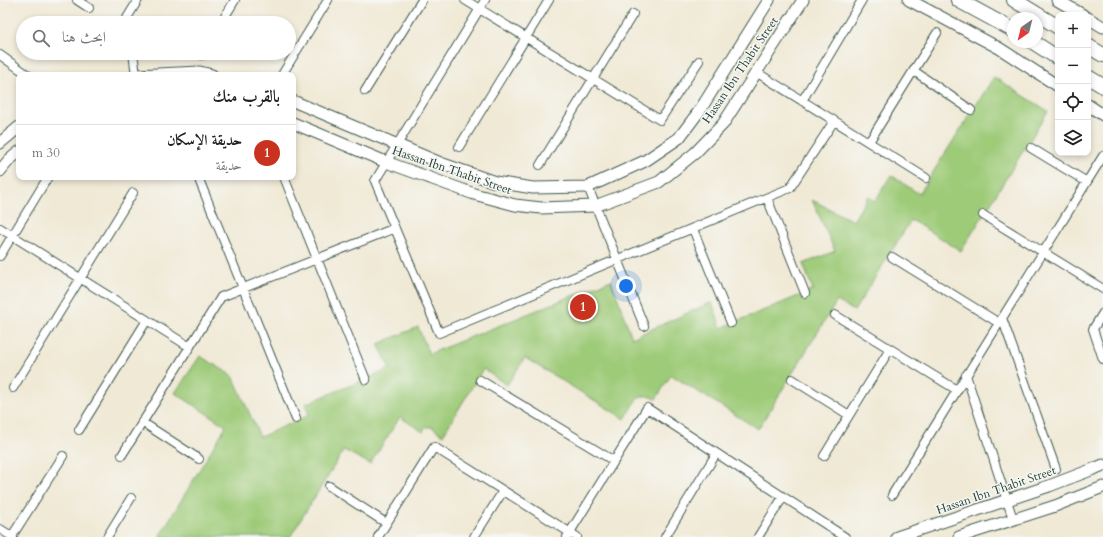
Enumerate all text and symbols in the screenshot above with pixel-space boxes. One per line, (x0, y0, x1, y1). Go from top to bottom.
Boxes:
north arrow (1007, 12, 1043, 48)
map controls (1055, 12, 1091, 156)
button: + (1055, 12, 1091, 48)
street label: Hassan Ibn Thabit Street (698, 13, 782, 126)
search box (16, 16, 296, 60)
icon: search (30, 27, 52, 49)
text: ابحث هنا (62, 27, 106, 47)
button: − (1055, 48, 1091, 84)
button: locate (1055, 84, 1091, 120)
text: بالقرب منك (213, 85, 280, 108)
button: layers (1055, 120, 1091, 156)
text: حديقة الإسكان (167, 130, 242, 150)
street label: Hassan Ibn Thabit Street (390, 142, 514, 198)
text: 30 m (32, 144, 60, 162)
text: 1 (264, 144, 270, 162)
text: حديقة (216, 157, 242, 175)
your location (616, 276, 636, 296)
pin: 1 (570, 292, 596, 322)
street label: Hassan Ibn Thabit Street (934, 462, 1058, 518)

